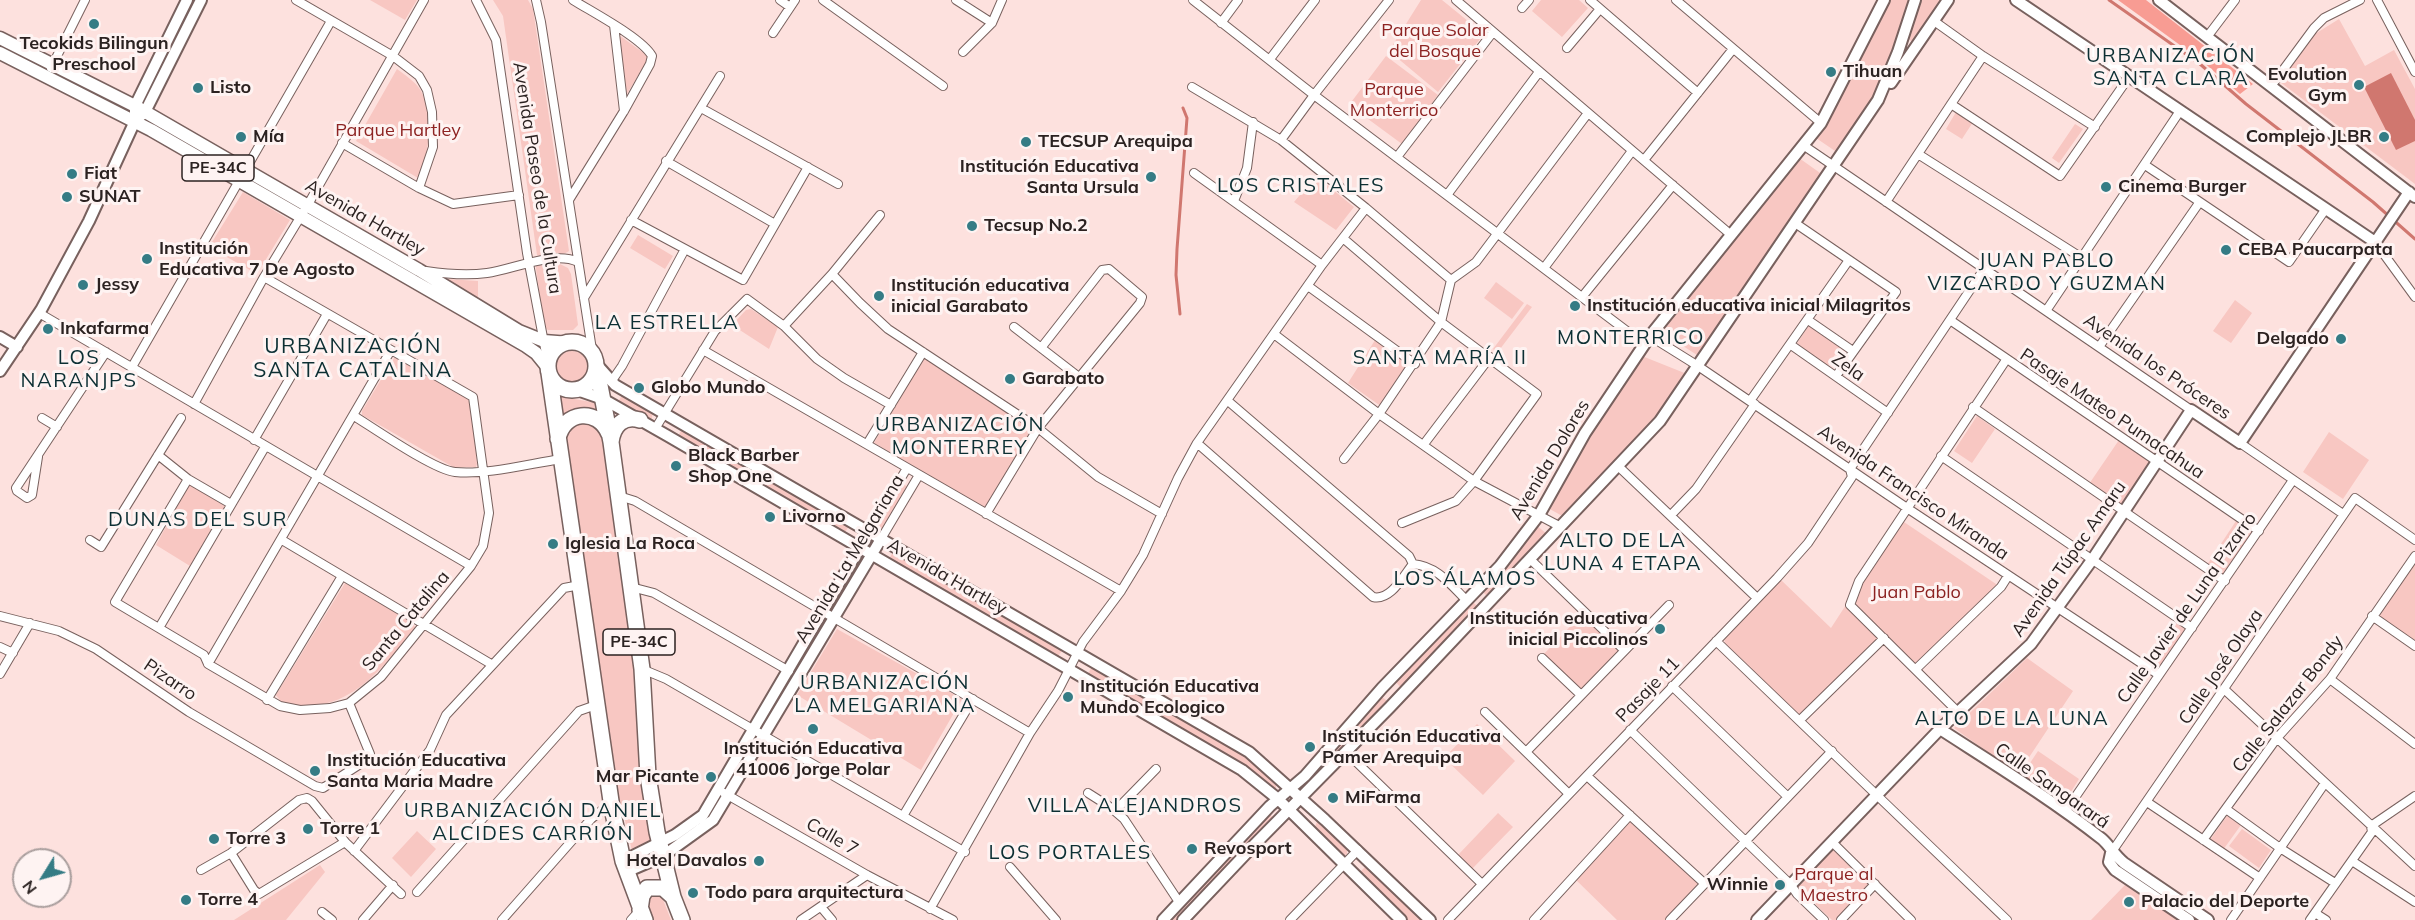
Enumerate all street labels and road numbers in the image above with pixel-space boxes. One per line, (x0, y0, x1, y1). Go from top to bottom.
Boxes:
street label: Avenida Paseo de la Cultura (508, 60, 566, 296)
road number: PE-34C (182, 155, 254, 181)
street label: Avenida Hartley (301, 175, 429, 261)
street label: Avenida los Próceres (2079, 310, 2235, 424)
street label: Pasaje Mateo Pumacahua (2016, 344, 2208, 484)
street label: Zela (1827, 348, 1869, 386)
street label: Avenida Dolores (1506, 396, 1594, 524)
street label: Avenida Francisco Miranda (1813, 421, 2013, 565)
street label: Avenida La Melgariana (791, 471, 909, 647)
street label: Avenida Túpac Amaru (2007, 477, 2131, 641)
street label: Calle Javier de Luna Pizarro (2113, 508, 2261, 708)
street label: Avenida Hartley (883, 534, 1011, 620)
street label: Santa Catalina (358, 566, 454, 676)
street label: Calle José Olaya (2174, 605, 2268, 729)
road number: PE-34C (603, 629, 675, 655)
street label: Calle Salazar Bondy (2228, 631, 2348, 777)
street label: Pasaje 11 (1612, 653, 1684, 727)
street label: Pizarro (139, 654, 201, 706)
street label: Calle Sangarará (1991, 739, 2113, 833)
street label: Calle 7 (802, 813, 862, 861)

